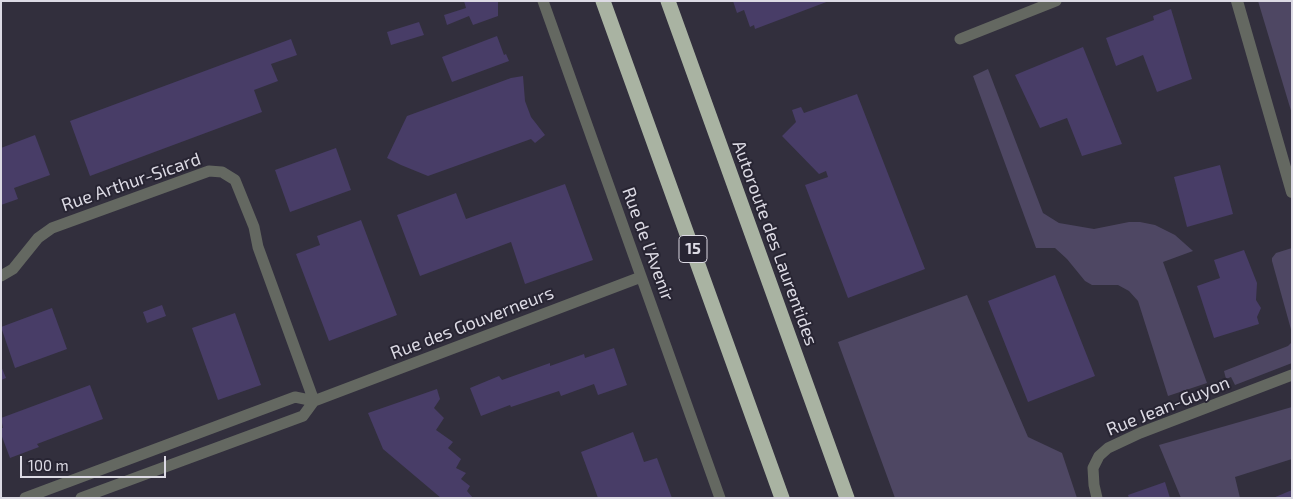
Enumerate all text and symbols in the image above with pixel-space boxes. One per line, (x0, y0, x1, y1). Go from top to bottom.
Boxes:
street label: Autoroute des Laurentides (728, 138, 822, 348)
street label: Rue Arthur-Sicard (59, 148, 203, 216)
street label: Rue de l'Avenir (617, 184, 679, 304)
road number: 15 (679, 235, 707, 262)
street label: Rue des Gouverneurs (387, 282, 557, 364)
street label: Rue Jean-Guyon (1103, 371, 1233, 441)
scale bar (22, 446, 169, 478)
text: 100 m (28, 456, 69, 474)

